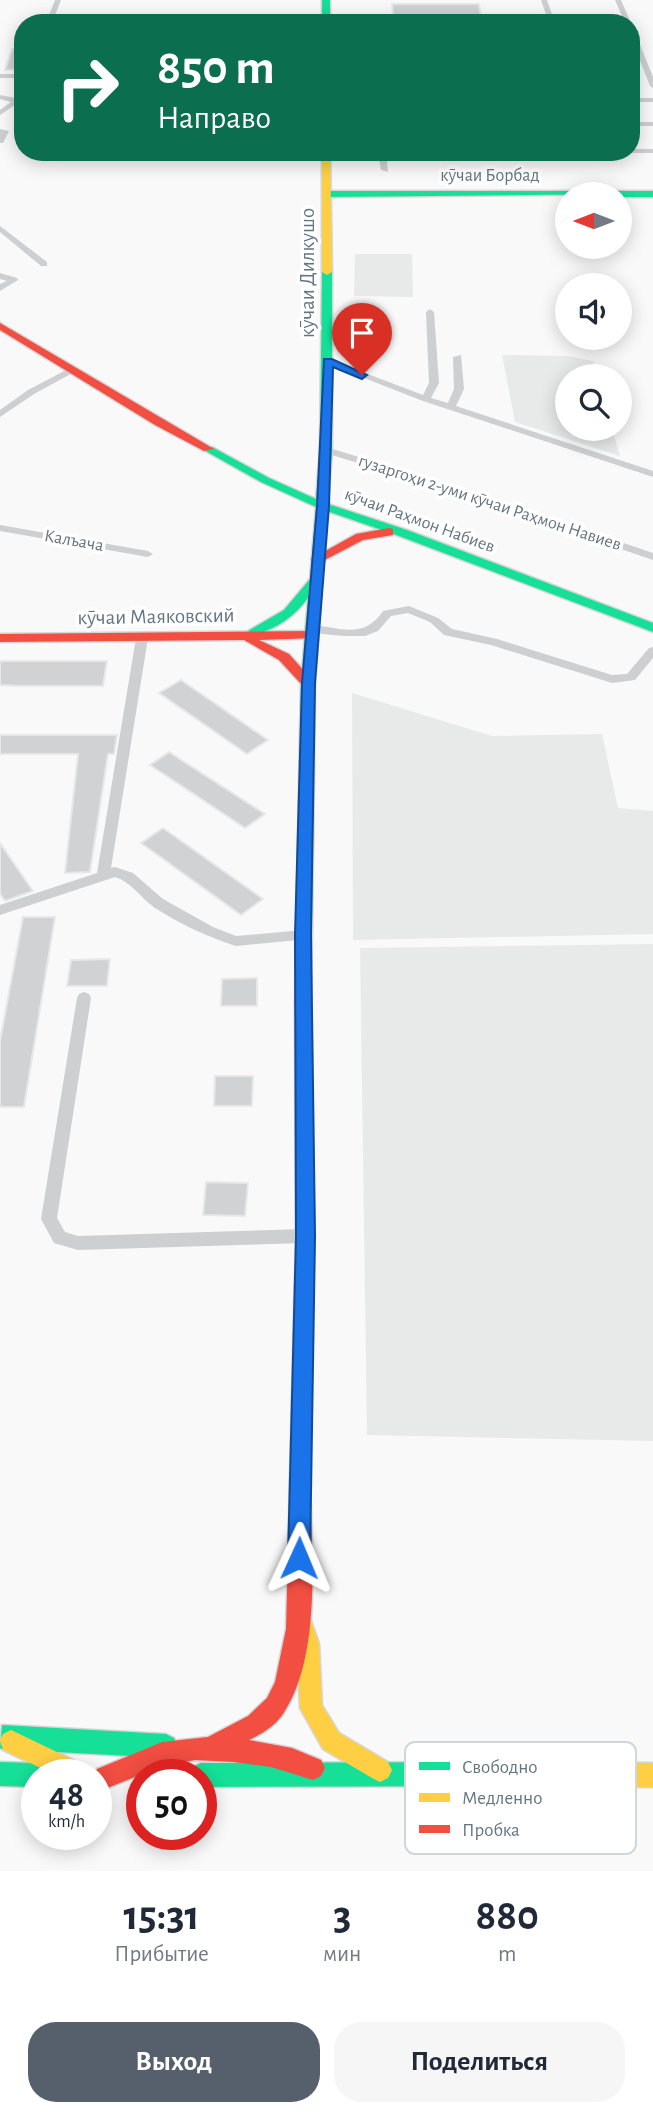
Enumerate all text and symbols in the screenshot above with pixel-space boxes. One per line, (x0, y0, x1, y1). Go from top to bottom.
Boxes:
icon: right (42, 42, 133, 133)
text: 850 m (157, 44, 275, 93)
text: Направо (157, 102, 271, 134)
street label: кӯчаи Борбад (440, 166, 540, 185)
north arrow (555, 182, 632, 259)
map controls (555, 182, 632, 441)
street label: кӯчаи Дилкушо (297, 208, 318, 338)
button: sound (555, 273, 632, 350)
pin (332, 303, 392, 375)
icon: arrive (343, 314, 381, 352)
button: search (555, 364, 632, 441)
street label: гузаргоҳи 2-уми кӯчаи Раҳмон Навиев (356, 452, 623, 554)
street label: кӯчаи Раҳмон Набиев (342, 484, 497, 556)
street label: Калъача (43, 527, 105, 555)
street label: кӯчаи Маяковский (77, 605, 235, 628)
position arrow (262, 1521, 336, 1595)
legend (405, 1742, 636, 1854)
text: Свободно (462, 1758, 538, 1777)
speed limit sign: 50 (126, 1759, 217, 1850)
text: 48 (49, 1778, 84, 1813)
text: Медленно (462, 1789, 542, 1808)
text: km/h (48, 1813, 85, 1831)
text: Пробка (462, 1821, 520, 1840)
text: 15:31 (124, 1895, 200, 1937)
text: 3 (333, 1895, 351, 1937)
text: 880 (475, 1895, 539, 1937)
text: Прибытие (114, 1943, 209, 1966)
text: мин (323, 1943, 361, 1966)
text: m (498, 1943, 516, 1966)
button: Выход (28, 2022, 320, 2102)
button: Поделиться (334, 2022, 625, 2102)

